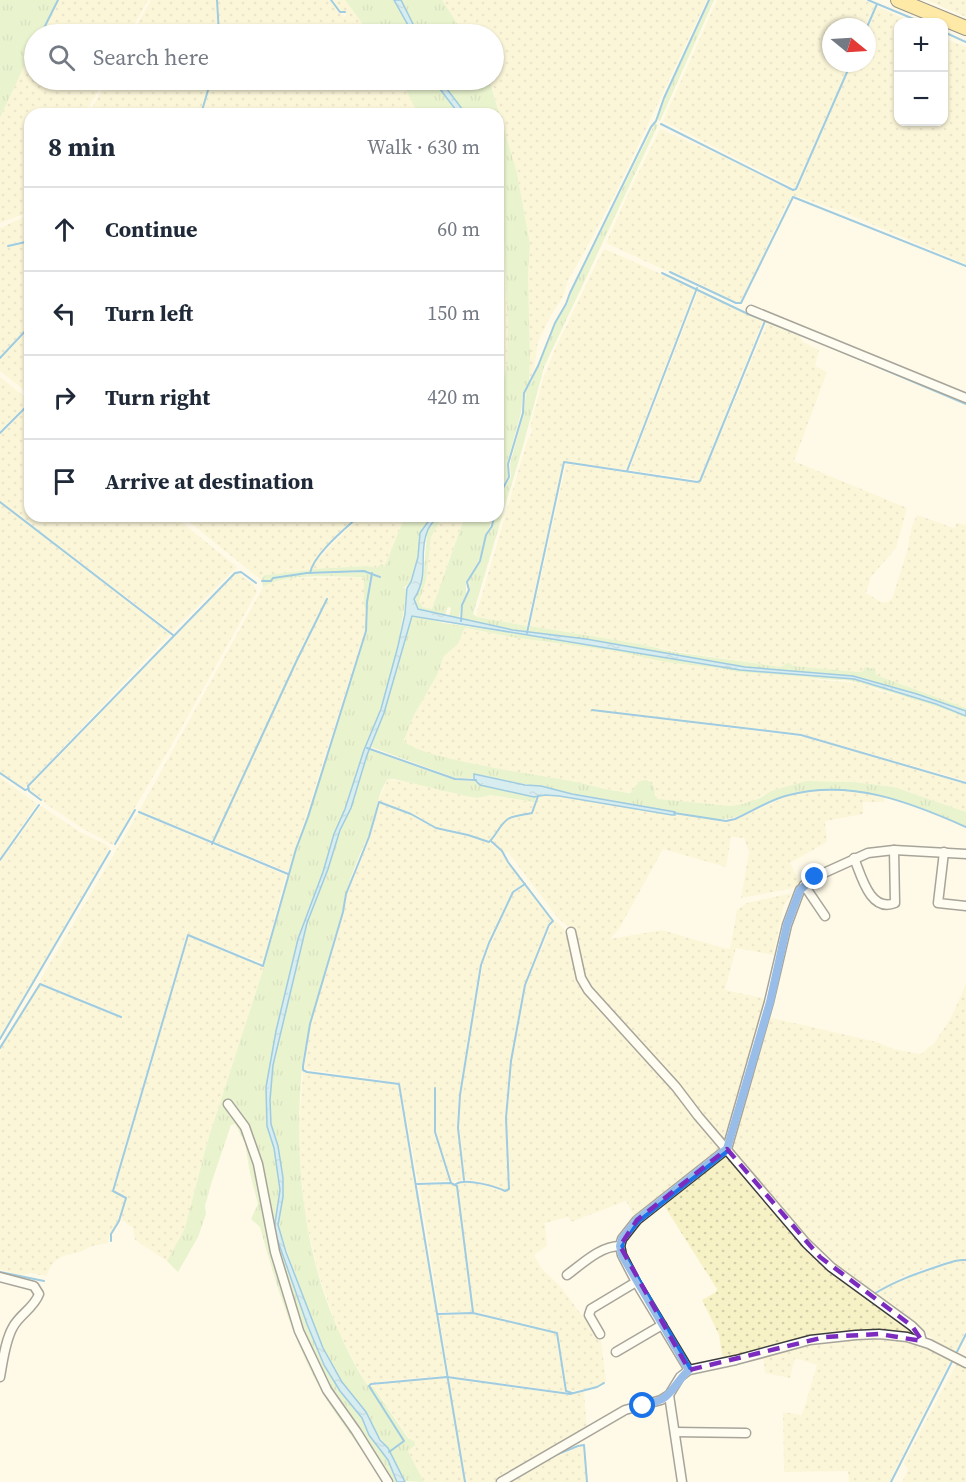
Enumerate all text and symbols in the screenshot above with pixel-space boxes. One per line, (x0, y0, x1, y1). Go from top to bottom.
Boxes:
north arrow (822, 18, 876, 72)
map controls (894, 18, 948, 126)
button: + (894, 18, 948, 72)
search box (24, 24, 504, 90)
icon: search (45, 41, 78, 74)
text: Search here (93, 42, 209, 72)
button: − (894, 72, 948, 126)
text: 8 min (48, 129, 115, 165)
text: Walk · 630 m (367, 133, 480, 161)
icon: ahead (48, 213, 81, 246)
text: Continue (105, 214, 198, 244)
text: 60 m (437, 215, 480, 243)
icon: left (48, 297, 81, 330)
text: Turn left (105, 298, 193, 328)
text: 150 m (427, 299, 480, 327)
icon: right (48, 381, 81, 414)
text: Turn right (105, 382, 210, 412)
text: 420 m (427, 383, 480, 411)
icon: arrive (48, 465, 81, 498)
text: Arrive at destination (105, 466, 314, 496)
route end (801, 863, 827, 889)
route start (629, 1392, 655, 1418)

